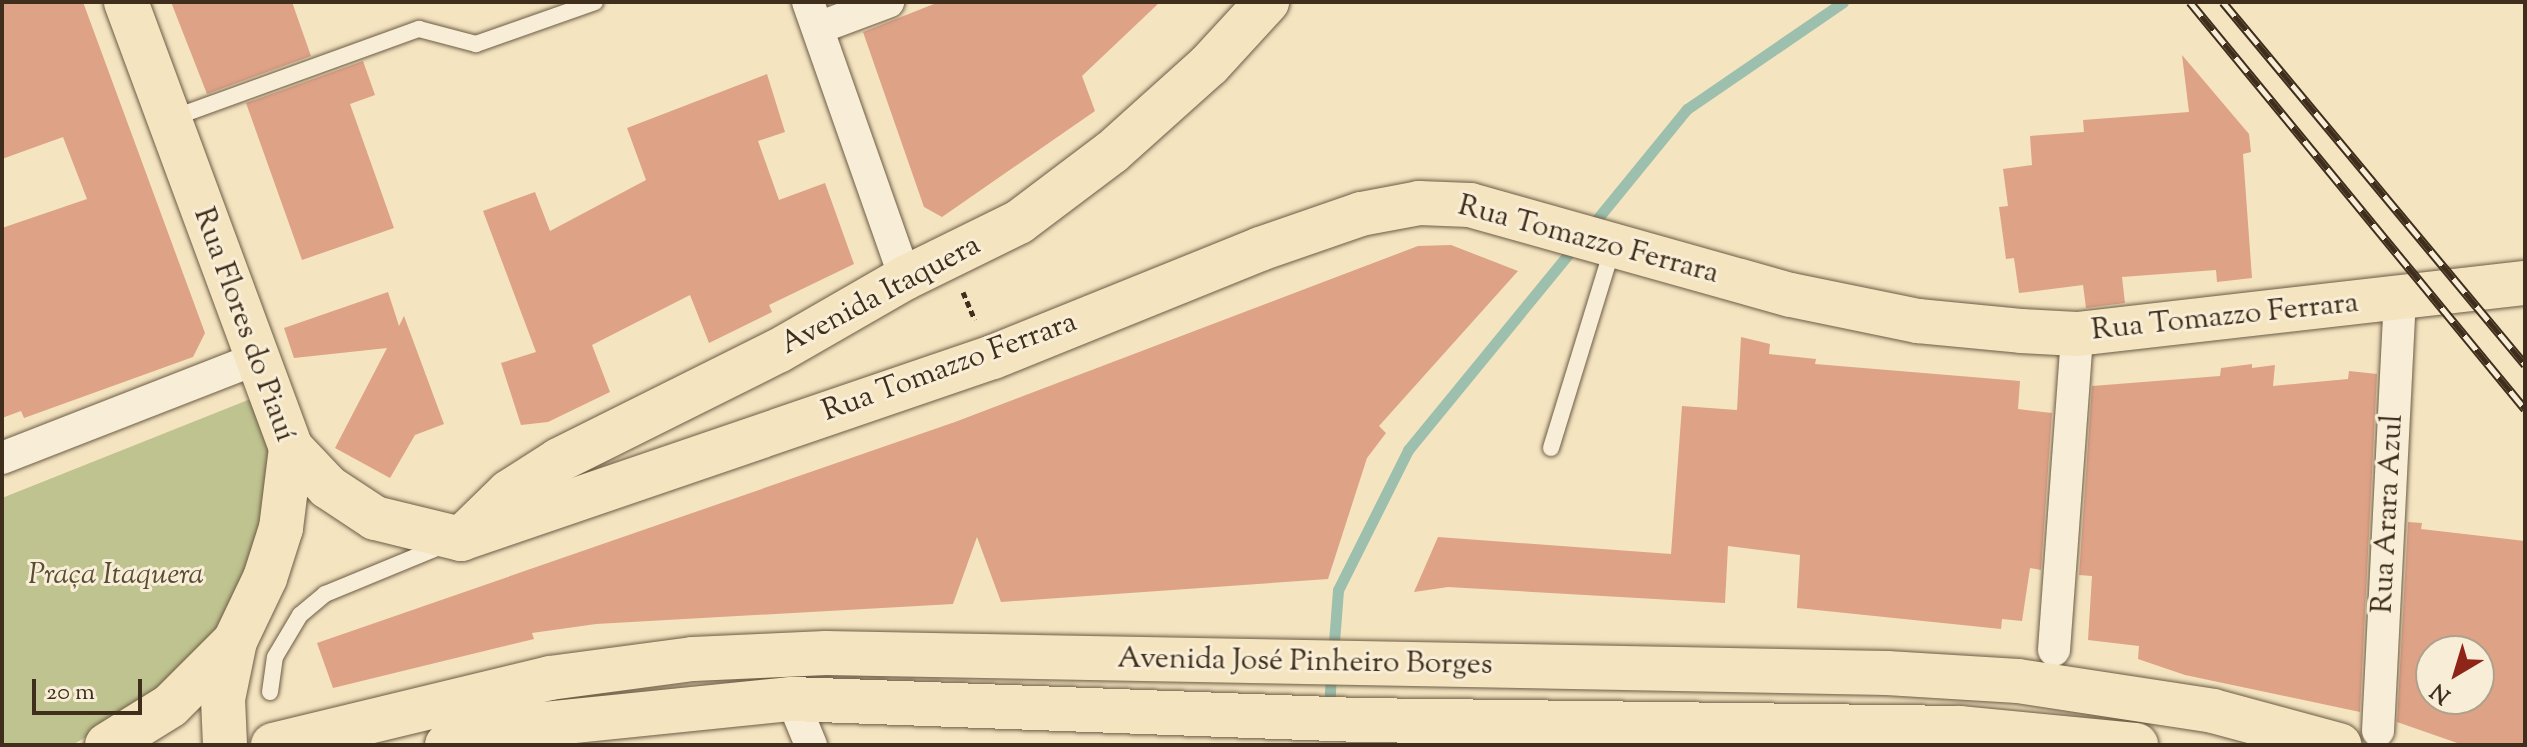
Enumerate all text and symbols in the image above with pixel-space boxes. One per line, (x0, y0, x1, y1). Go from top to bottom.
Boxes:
street label: Rua Tomazzo Ferrara (1454, 189, 1722, 293)
street label: Rua Flores do Piauí (184, 203, 302, 447)
street label: Avenida Itaquera (775, 228, 987, 364)
street label: Rua Tomazzo Ferrara (2090, 286, 2360, 350)
street label: Rua Tomazzo Ferrara (818, 305, 1082, 431)
street label: Rua Arara Azul (2366, 413, 2412, 615)
park label: Praça Itaquera (28, 558, 204, 594)
north arrow (2415, 635, 2495, 715)
street label: Avenida José Pinheiro Borges (1117, 642, 1493, 684)
scale bar (36, 663, 146, 713)
text: N (2425, 674, 2458, 710)
text: 20 m (46, 676, 95, 710)

